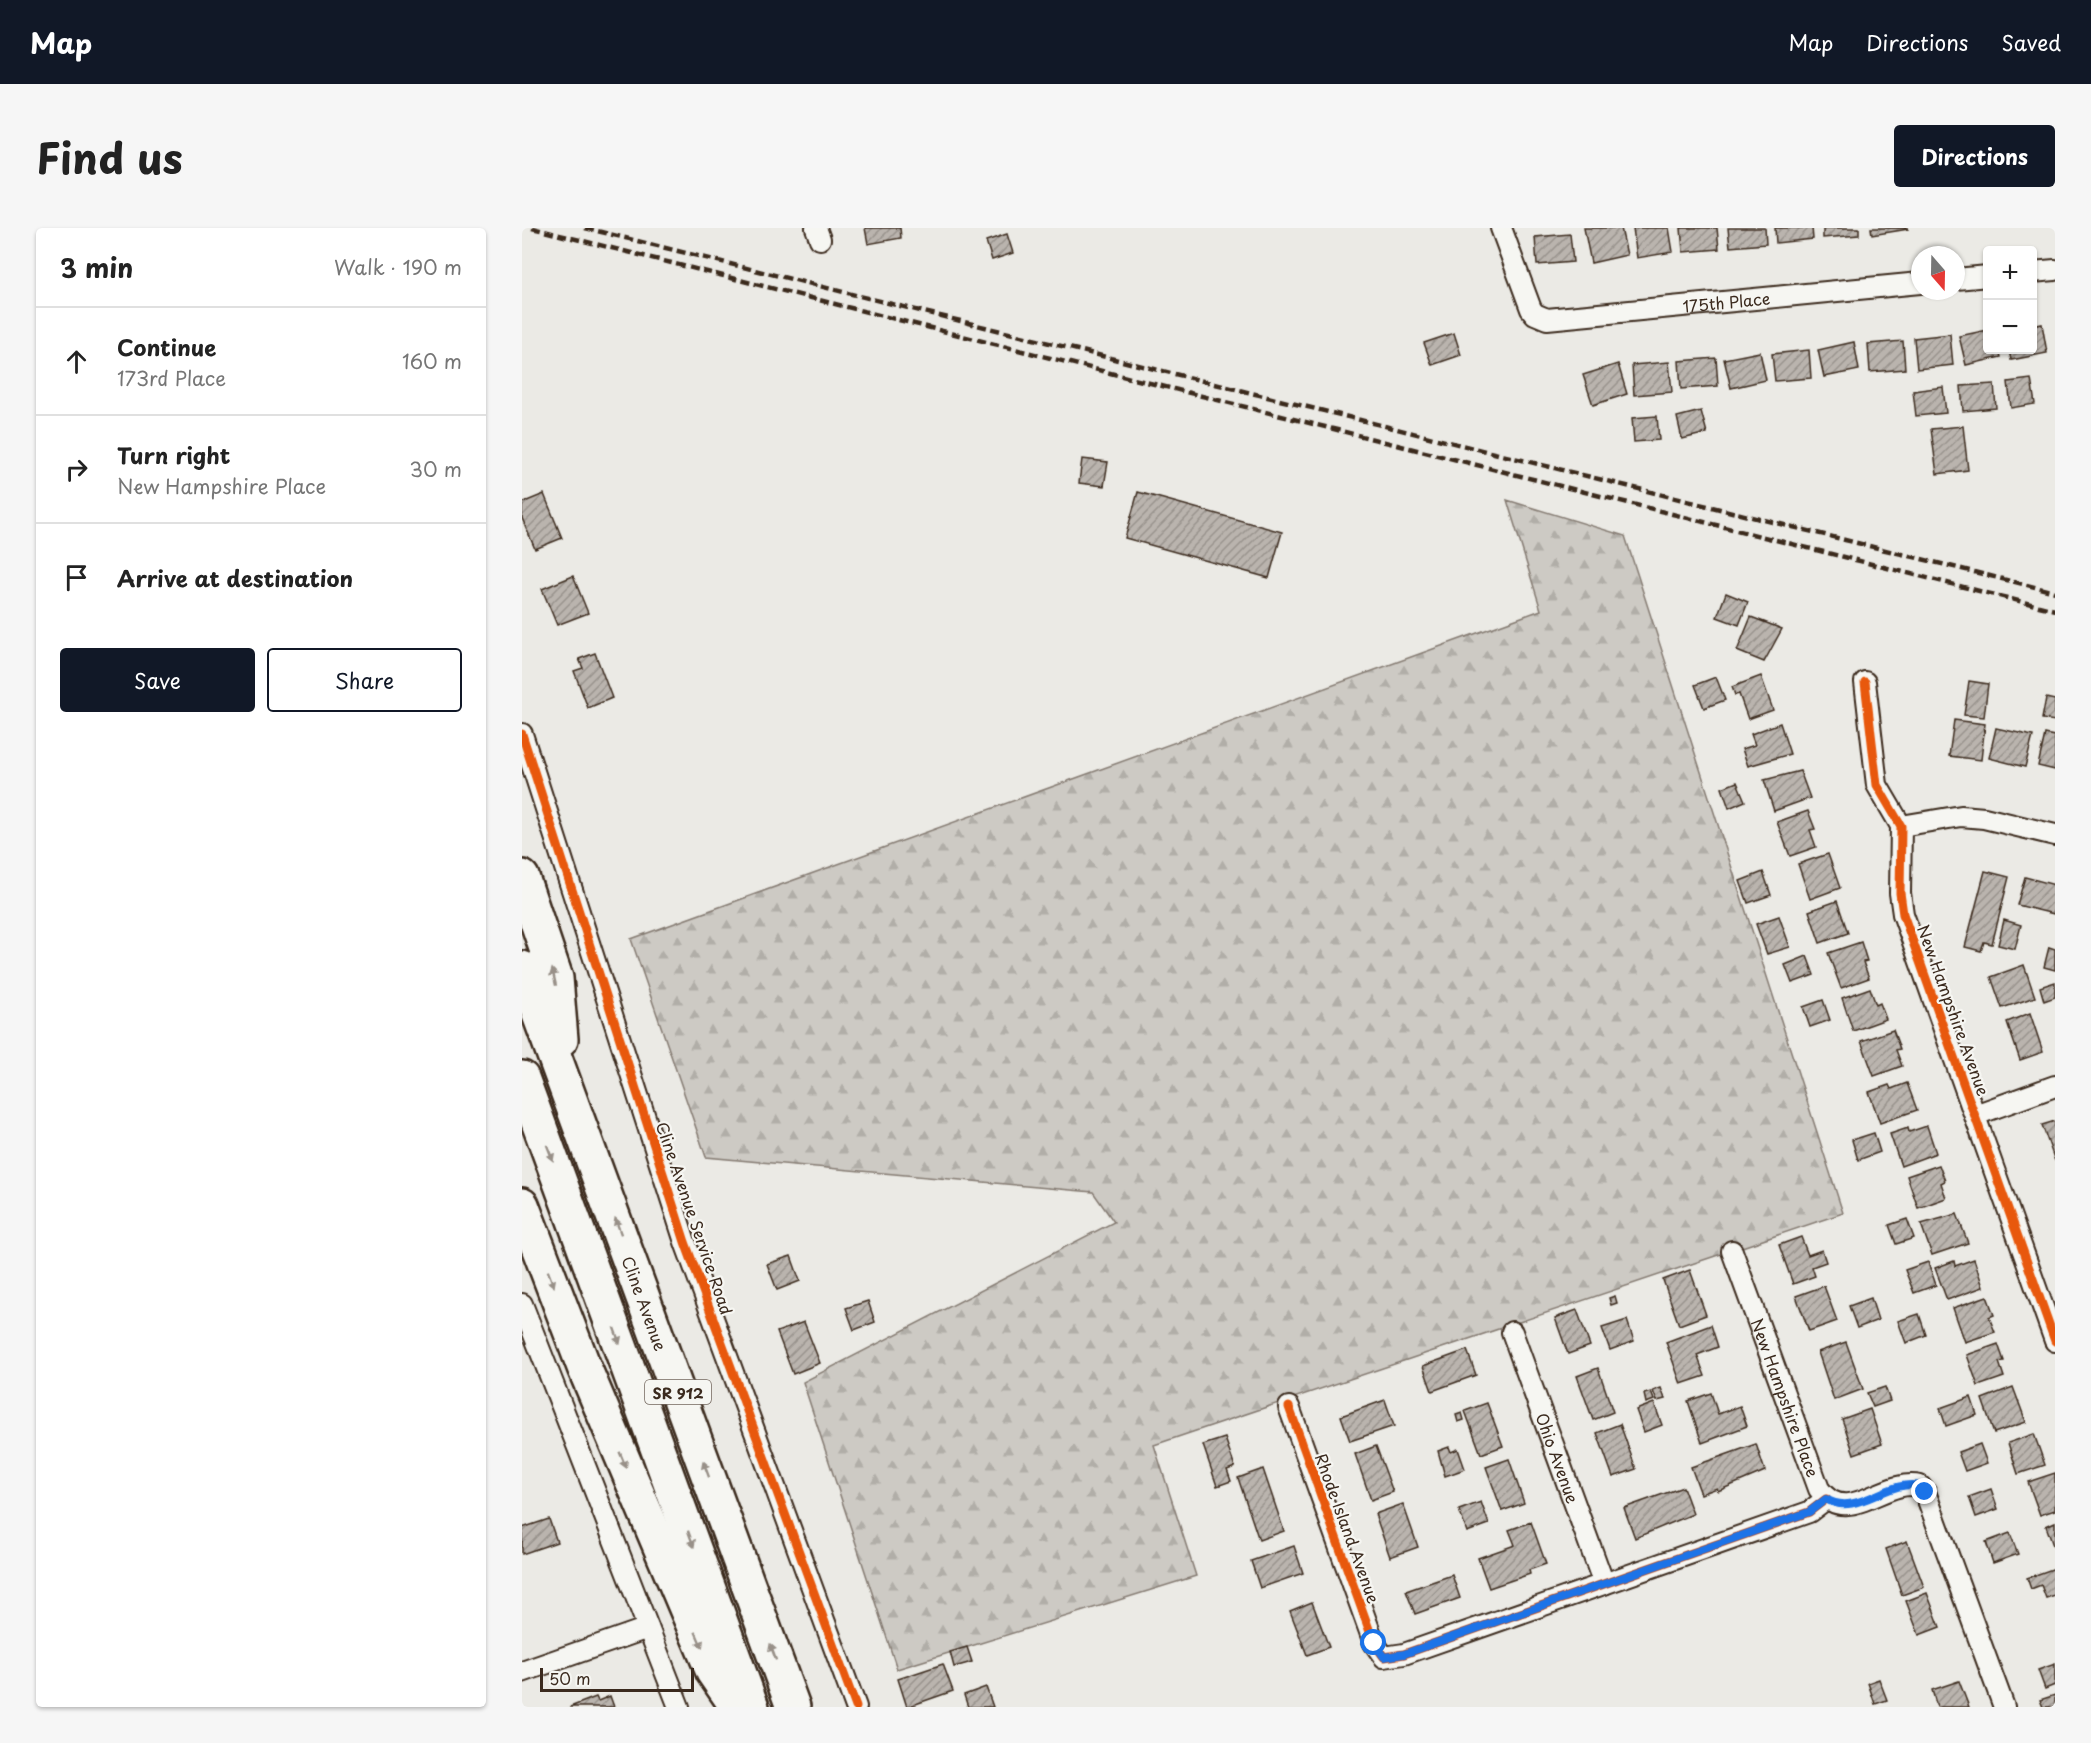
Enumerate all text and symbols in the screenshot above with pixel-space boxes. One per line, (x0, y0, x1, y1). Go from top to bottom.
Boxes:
text: Map (30, 21, 92, 64)
text: Map (1788, 26, 1833, 58)
text: Directions (1866, 26, 1968, 58)
text: Saved (2001, 26, 2061, 58)
text: Find us (36, 125, 183, 188)
button: Directions (1894, 125, 2055, 187)
north arrow (1911, 246, 1965, 300)
map controls (1983, 246, 2037, 354)
button: + (1983, 246, 2037, 300)
text: 3 min (60, 248, 133, 287)
text: Walk · 190 m (334, 252, 462, 282)
street label: 175th Place (1681, 286, 1771, 318)
button: − (1983, 300, 2037, 354)
text: Continue (117, 330, 216, 363)
icon: ahead (60, 345, 93, 378)
text: 160 m (402, 346, 462, 376)
text: 173rd Place (117, 363, 226, 393)
text: Turn right (117, 438, 230, 471)
icon: right (60, 453, 93, 486)
text: 30 m (409, 454, 462, 484)
text: New Hampshire Place (117, 471, 326, 501)
icon: arrive (60, 561, 93, 594)
text: Arrive at destination (117, 561, 353, 594)
button: Save (60, 648, 255, 712)
button: Share (267, 648, 462, 712)
street label: New Hampshire Avenue (1912, 921, 1996, 1099)
one-way arrow (549, 968, 559, 986)
street label: Cline Avenue Service Road (651, 1118, 739, 1318)
one-way arrow (546, 1144, 556, 1162)
one-way arrow (613, 1217, 623, 1235)
street label: Cline Avenue (617, 1252, 673, 1354)
one-way arrow (546, 1270, 556, 1288)
street label: New Hampshire Place (1746, 1315, 1826, 1480)
one-way arrow (613, 1327, 623, 1345)
road number: SR 912 (645, 1380, 711, 1404)
street label: Ohio Avenue (1530, 1409, 1586, 1507)
street label: Rhode Island Avenue (1310, 1450, 1386, 1607)
one-way arrow (619, 1451, 629, 1469)
one-way arrow (701, 1460, 711, 1478)
route end (1911, 1478, 1937, 1504)
one-way arrow (687, 1530, 696, 1548)
route start (1360, 1629, 1386, 1655)
one-way arrow (694, 1631, 704, 1649)
one-way arrow (768, 1643, 777, 1661)
scale bar (540, 1665, 694, 1692)
text: 50 m (549, 1666, 590, 1690)

